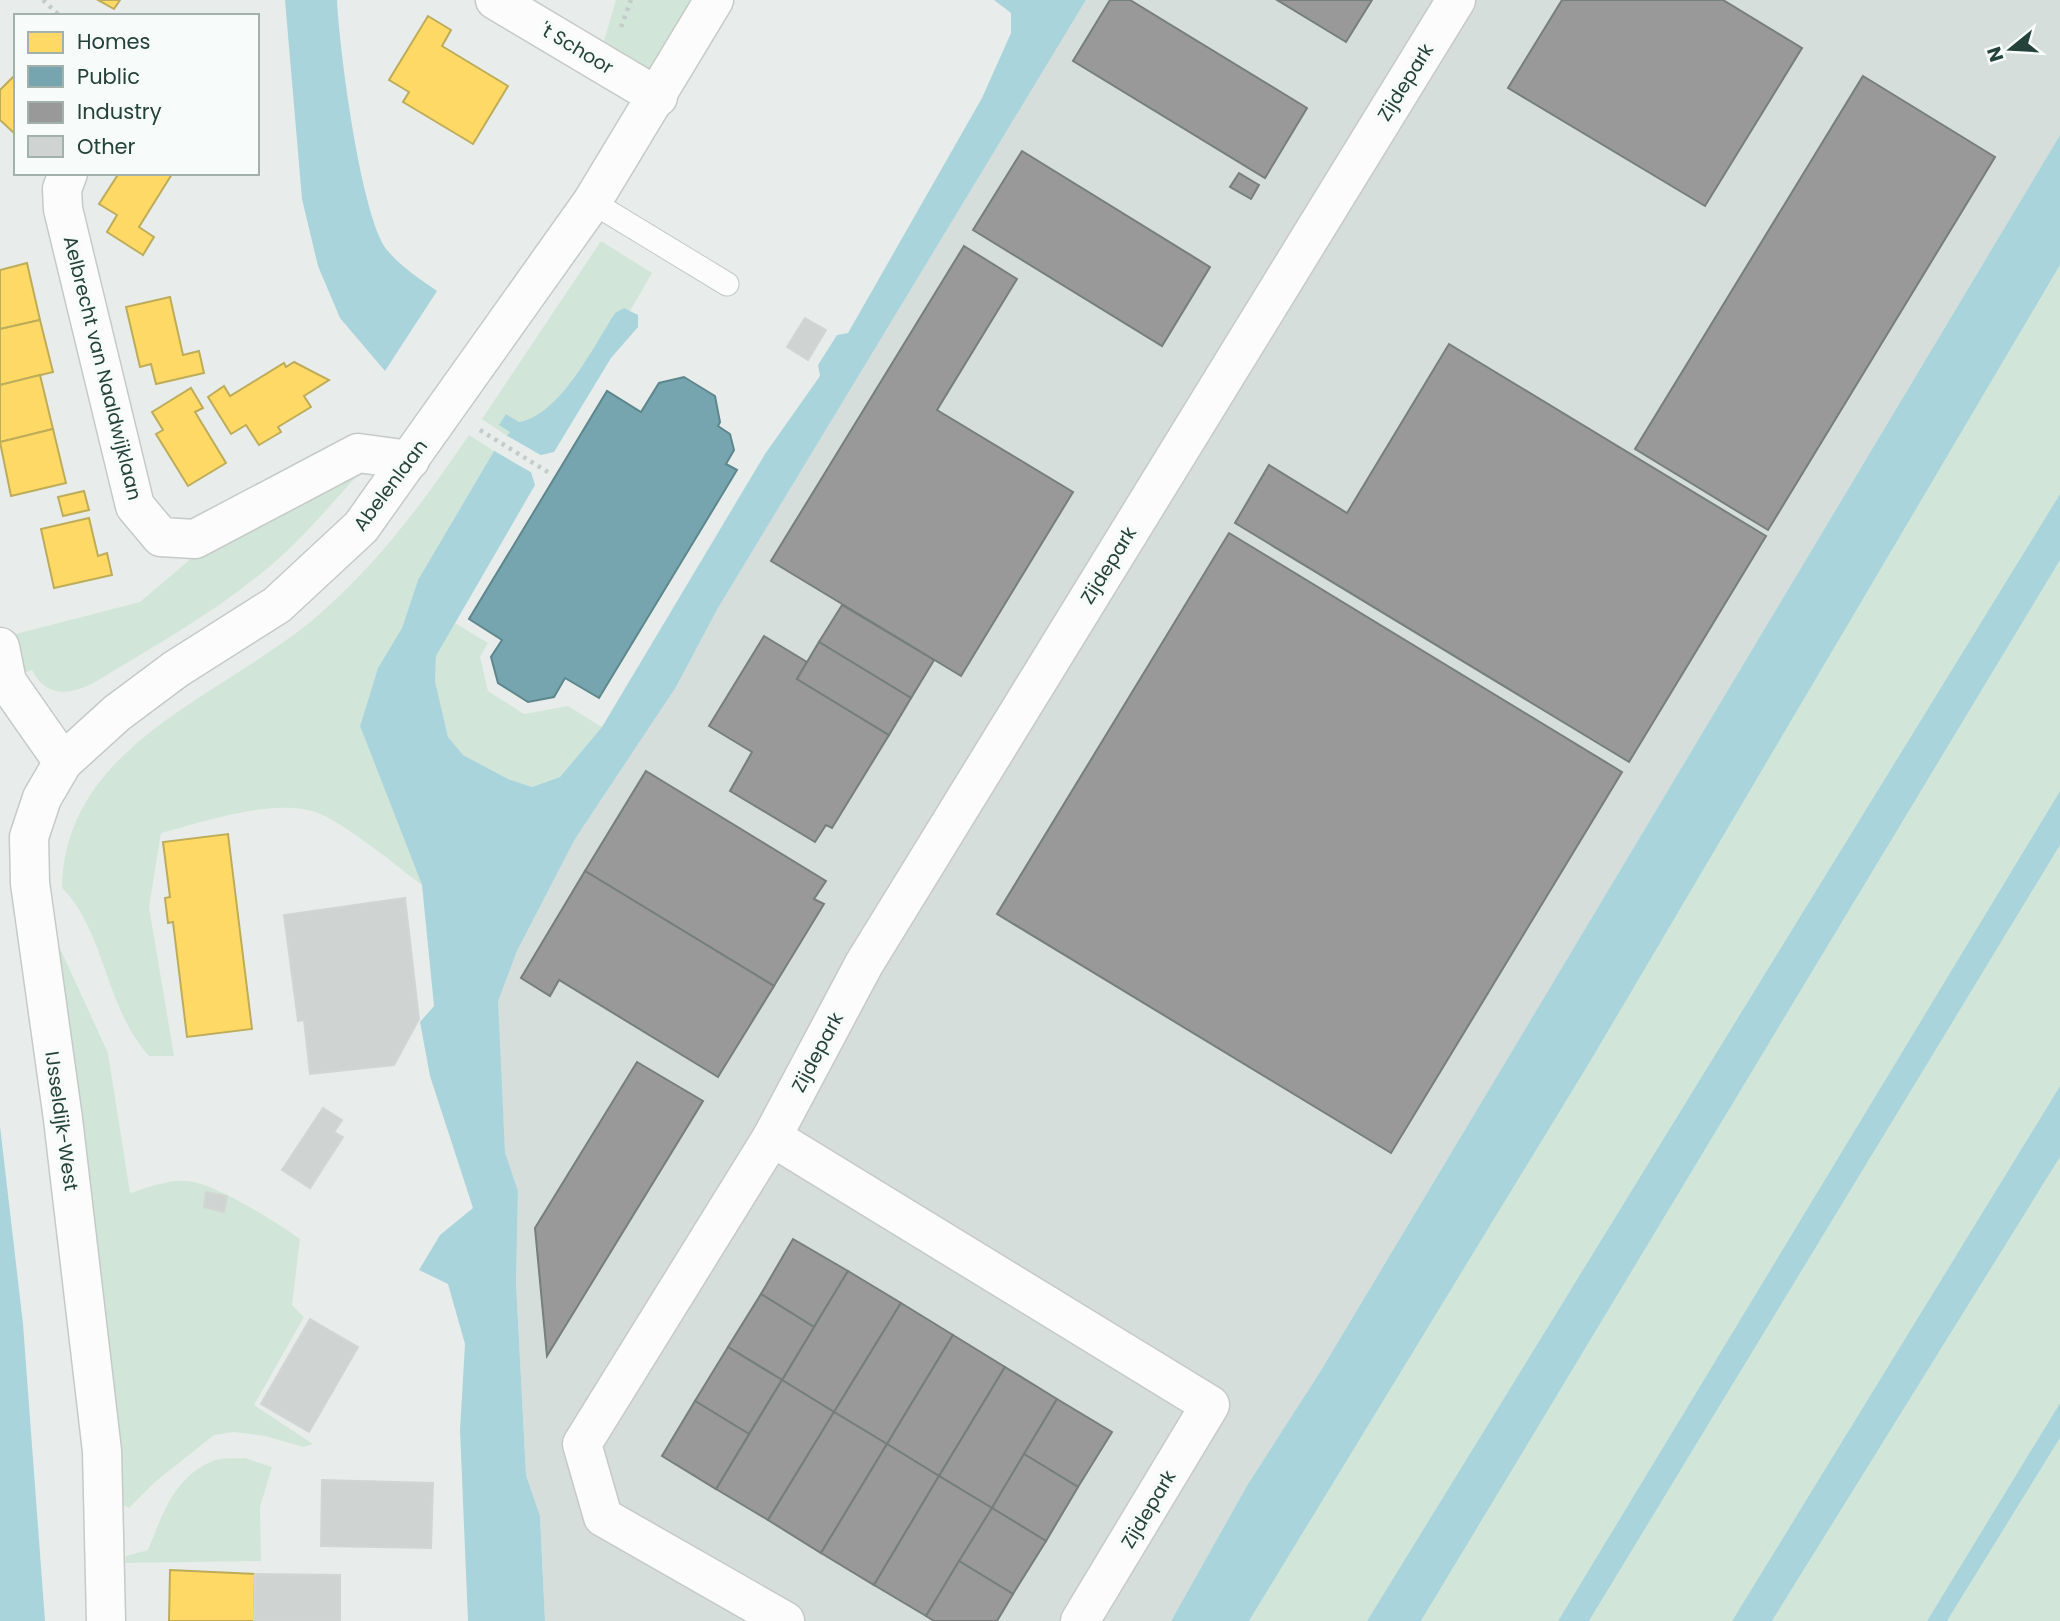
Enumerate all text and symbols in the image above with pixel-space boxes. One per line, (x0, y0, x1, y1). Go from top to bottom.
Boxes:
legend (14, 14, 259, 175)
north arrow (1976, 14, 2046, 84)
street label: 't Schoor (535, 16, 619, 81)
text: Homes (77, 27, 151, 56)
street label: Zijdepark (1371, 38, 1440, 126)
text: N (1980, 43, 2010, 65)
text: Public (77, 62, 140, 91)
text: Industry (77, 97, 162, 126)
text: Other (77, 132, 136, 161)
street label: Aelbrecht van Naaldwijklaan (57, 233, 148, 503)
street label: Abelenlaan (347, 434, 434, 537)
street label: Zijdepark (1074, 521, 1143, 609)
street label: Zijdepark (785, 1007, 850, 1097)
street label: IJsseldijk-West (38, 1050, 85, 1193)
street label: Zijdepark (1114, 1465, 1182, 1553)

